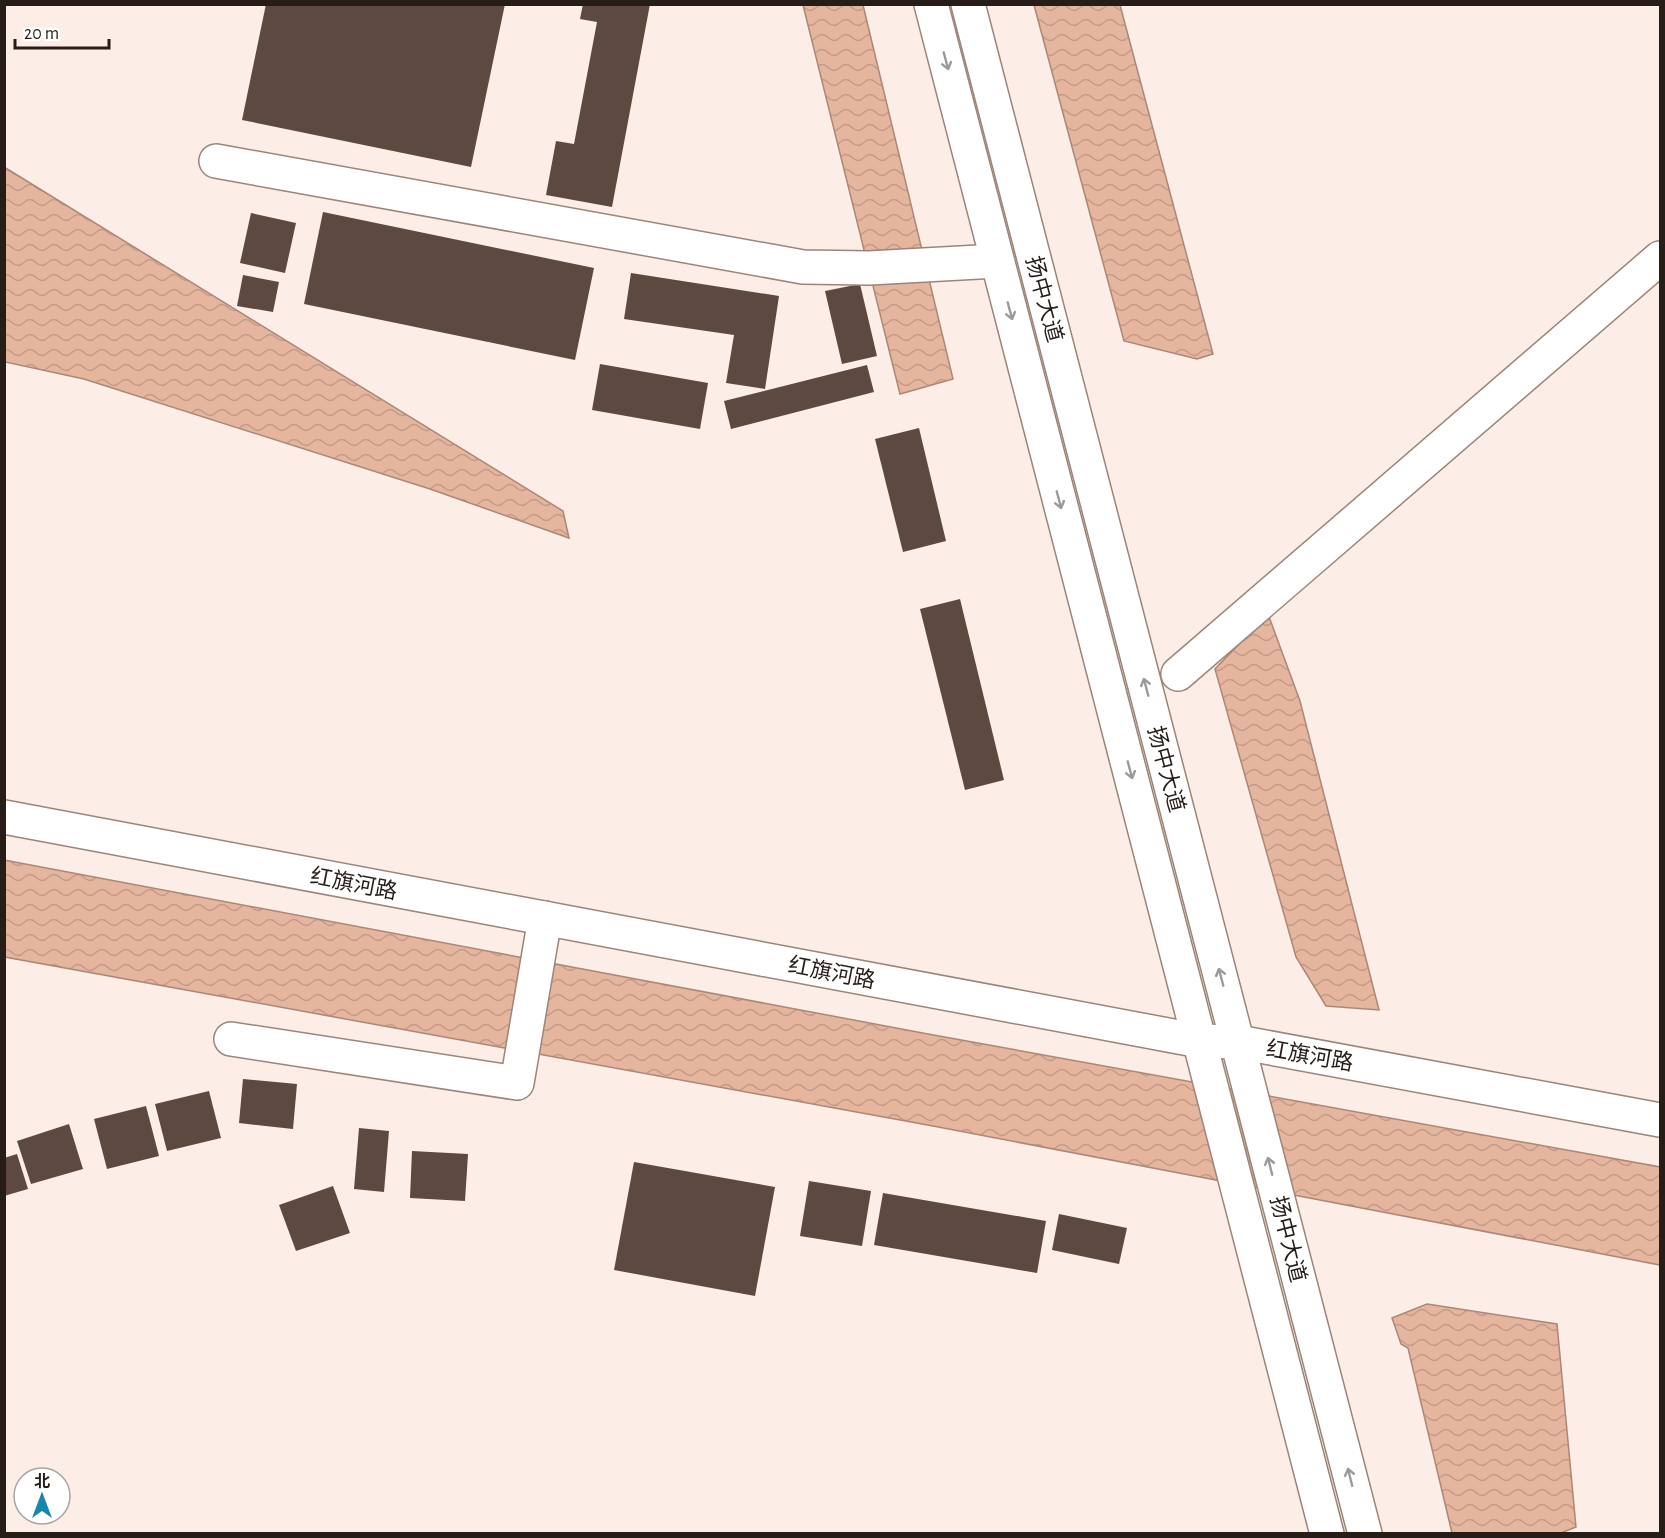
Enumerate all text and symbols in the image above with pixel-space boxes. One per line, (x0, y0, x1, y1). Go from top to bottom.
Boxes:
scale bar (15, 12, 110, 50)
text: 20 m (24, 25, 59, 43)
one-way arrow (940, 51, 952, 70)
street label: 扬中大道 (1022, 254, 1067, 345)
one-way arrow (1005, 301, 1017, 320)
one-way arrow (1054, 490, 1066, 509)
one-way arrow (1139, 678, 1151, 697)
street label: 扬中大道 (1144, 724, 1189, 815)
one-way arrow (1124, 760, 1136, 779)
street label: 红旗河路 (309, 864, 399, 903)
street label: 红旗河路 (787, 953, 877, 992)
one-way arrow (1215, 968, 1226, 987)
street label: 红旗河路 (1265, 1037, 1355, 1074)
one-way arrow (1263, 1157, 1275, 1176)
street label: 扬中大道 (1267, 1194, 1310, 1285)
north arrow (12, 1466, 72, 1526)
one-way arrow (1344, 1468, 1355, 1487)
text: 北 (34, 1473, 50, 1490)

